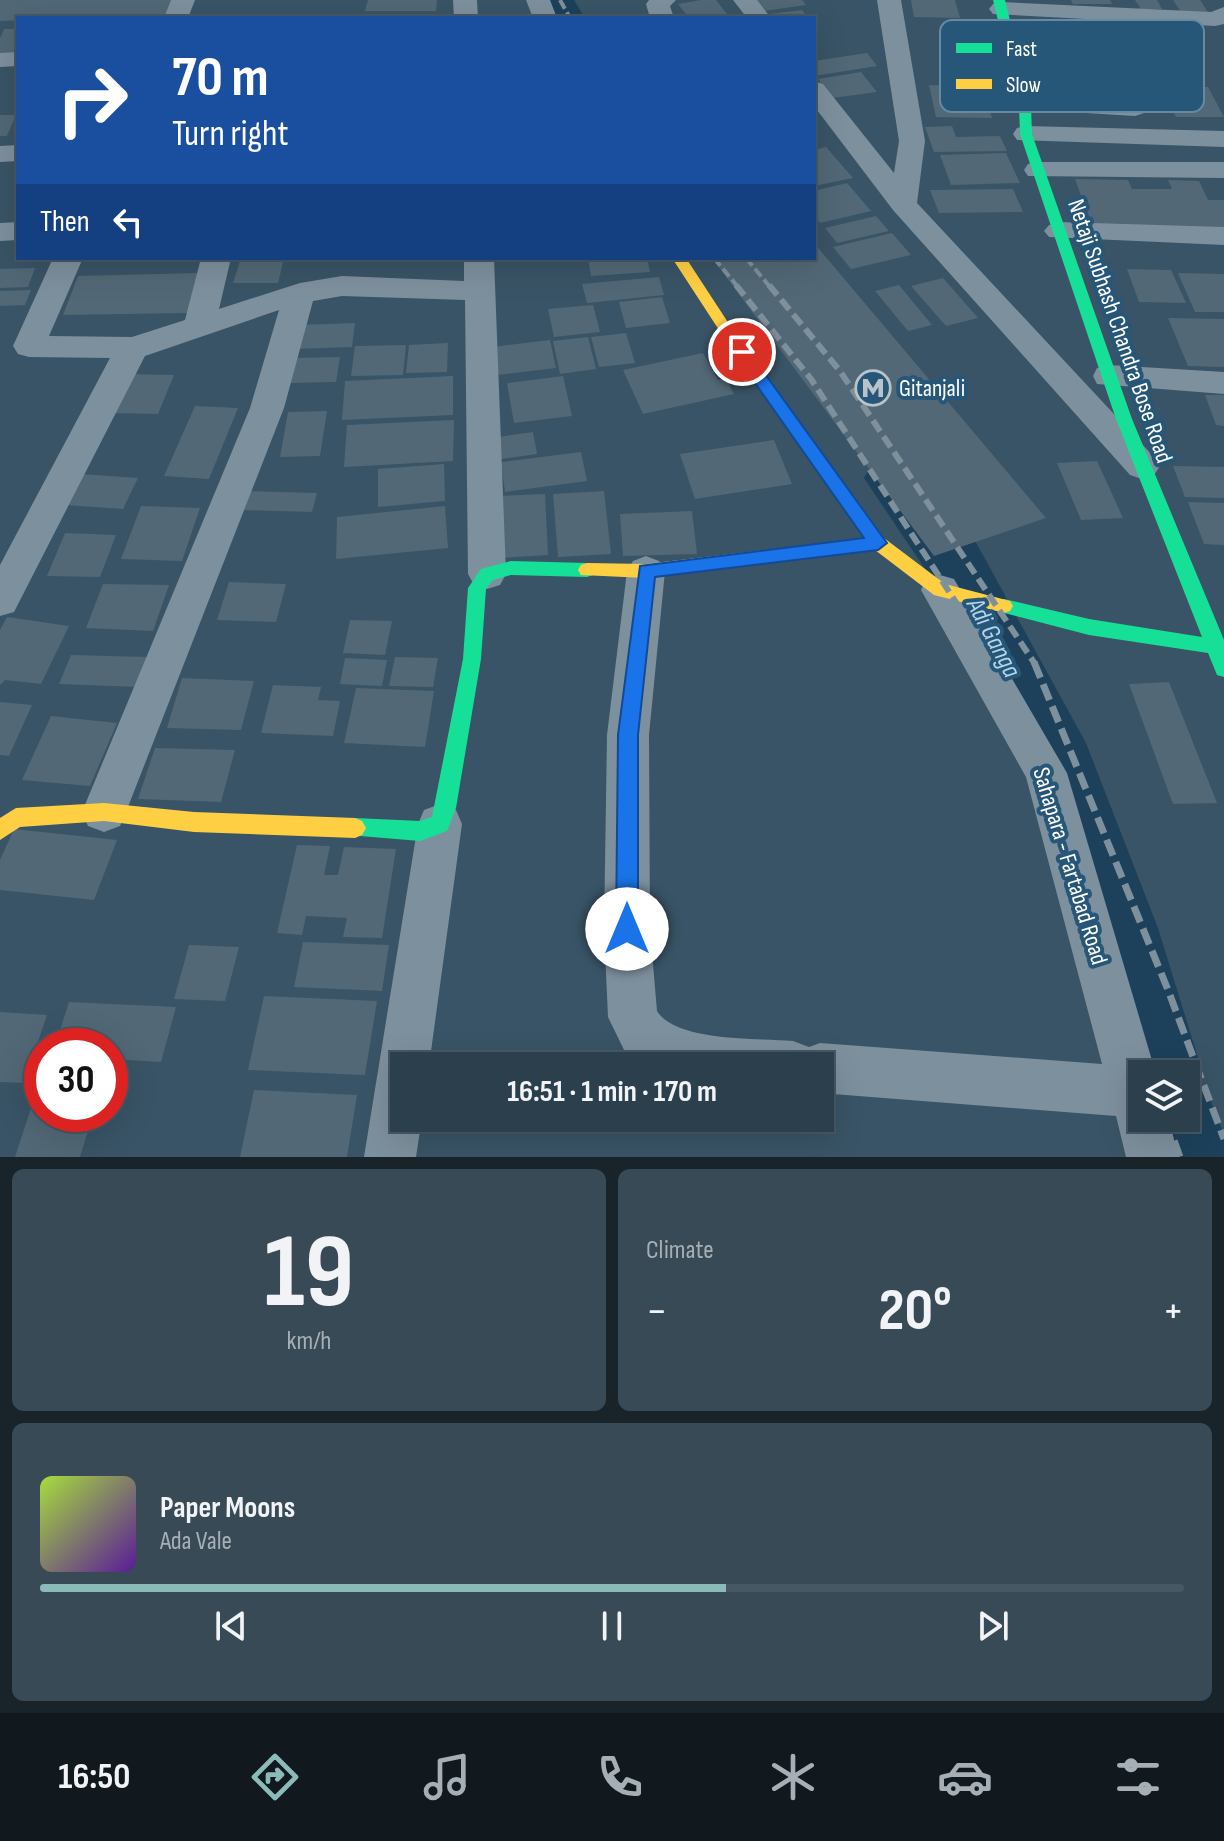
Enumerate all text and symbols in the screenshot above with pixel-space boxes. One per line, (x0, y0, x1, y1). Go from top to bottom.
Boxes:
legend (940, 20, 1204, 112)
text: Fast (1006, 36, 1037, 63)
text: 70 m (172, 45, 269, 112)
icon: right (40, 48, 144, 152)
text: Slow (1006, 72, 1041, 99)
text: Turn right (172, 113, 289, 156)
street label: Netaji Subhash Chandra Bose Road (1061, 195, 1179, 467)
icon: left (106, 200, 150, 244)
text: Then (40, 204, 90, 240)
pin (708, 318, 776, 386)
icon: arrive (720, 330, 764, 374)
metro station icon: Gitanjali (854, 369, 892, 407)
place label: Gitanjali (899, 374, 965, 403)
water label: Adi Ganga (959, 592, 1027, 683)
street label: Sahapara - Fartabad Road (1026, 764, 1114, 968)
position arrow (585, 887, 669, 971)
speed limit sign: 30 (24, 1028, 128, 1132)
map controls (1128, 1060, 1200, 1132)
button: layers (1128, 1060, 1200, 1132)
text: 16:51 · 1 min · 170 m (507, 1074, 717, 1110)
text: 19 (264, 1211, 354, 1336)
text: Climate (646, 1235, 714, 1266)
text: 20° (878, 1275, 952, 1347)
text: − (646, 1285, 668, 1338)
text: + (1162, 1285, 1184, 1338)
text: km/h (287, 1326, 331, 1357)
text: Paper Moons (160, 1490, 295, 1526)
text: Ada Vale (160, 1526, 232, 1557)
icon: previous (209, 1604, 253, 1648)
icon: pause (590, 1604, 634, 1648)
icon: next (971, 1604, 1015, 1648)
icon: directions (247, 1749, 303, 1805)
icon: music (419, 1749, 475, 1805)
icon: phone (592, 1749, 648, 1805)
icon: climate (765, 1749, 821, 1805)
icon: car (937, 1749, 993, 1805)
icon: filters (1110, 1749, 1166, 1805)
text: 16:50 (58, 1756, 130, 1799)

